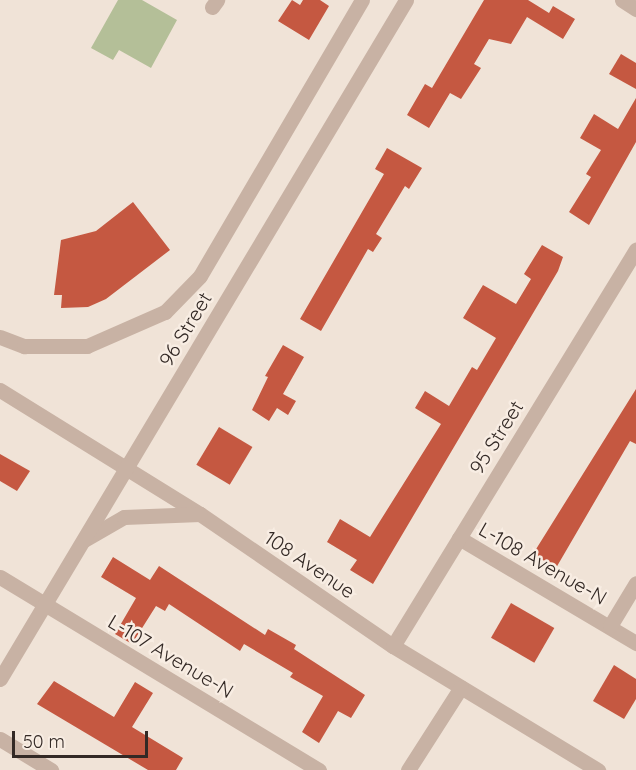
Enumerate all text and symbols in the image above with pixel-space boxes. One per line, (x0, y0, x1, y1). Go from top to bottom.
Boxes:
street label: 96 Street (154, 288, 216, 370)
street label: 95 Street (464, 396, 528, 478)
street label: L-108 Avenue-N (475, 517, 611, 609)
street label: 108 Avenue (260, 525, 360, 603)
street label: L-107 Avenue-N (104, 609, 238, 703)
scale bar (15, 719, 152, 757)
text: 50 m (23, 730, 65, 753)

